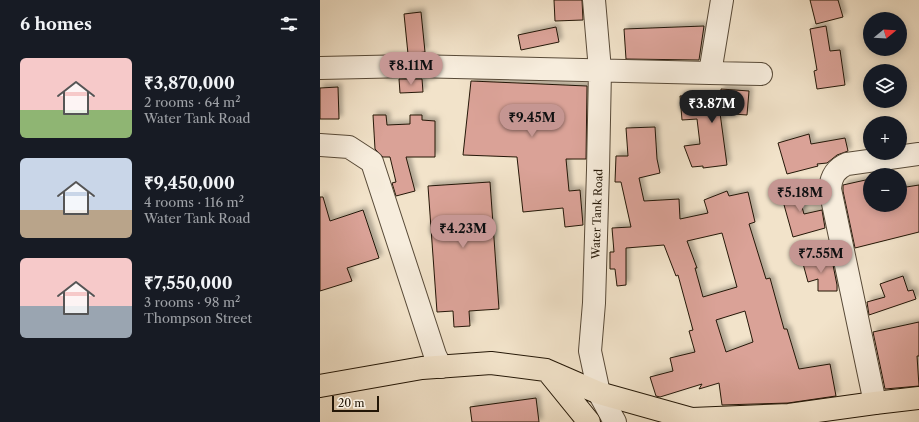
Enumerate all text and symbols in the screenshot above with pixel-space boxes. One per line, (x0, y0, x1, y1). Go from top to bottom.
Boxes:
north arrow (863, 12, 907, 56)
map controls (863, 12, 907, 212)
icon: filters (278, 13, 300, 35)
text: 6 homes (20, 14, 92, 34)
pin: ₹8.11M (378, 52, 444, 86)
text: ₹8.11M (389, 57, 433, 73)
button: layers (863, 64, 907, 108)
text: ₹3,870,000 (144, 73, 235, 93)
icon: home (52, 74, 100, 122)
pin: ₹3.87M (679, 90, 745, 124)
text: 2 rooms · 64 m² (144, 94, 241, 110)
text: ₹3.87M (689, 95, 735, 111)
pin: ₹9.45M (499, 104, 565, 138)
text: ₹9.45M (509, 109, 555, 125)
text: Water Tank Road (144, 110, 251, 126)
button: + (863, 116, 907, 160)
street label: Water Tank Road (588, 168, 606, 260)
button: − (863, 168, 907, 212)
text: ₹9,450,000 (144, 173, 235, 193)
icon: home (52, 174, 100, 222)
pin: ₹5.18M (767, 179, 833, 213)
text: ₹5.18M (777, 184, 823, 200)
text: 4 rooms · 116 m² (144, 194, 244, 210)
text: Water Tank Road (144, 210, 251, 226)
pin: ₹4.23M (430, 215, 496, 249)
text: ₹4.23M (439, 220, 487, 236)
pin: ₹7.55M (788, 240, 854, 274)
text: ₹7.55M (798, 245, 844, 261)
text: ₹7,550,000 (144, 273, 233, 293)
icon: home (52, 274, 100, 322)
text: 3 rooms · 98 m² (144, 294, 240, 310)
text: Thompson Street (144, 310, 252, 326)
scale bar (332, 394, 379, 413)
text: 20 m (338, 396, 364, 410)

